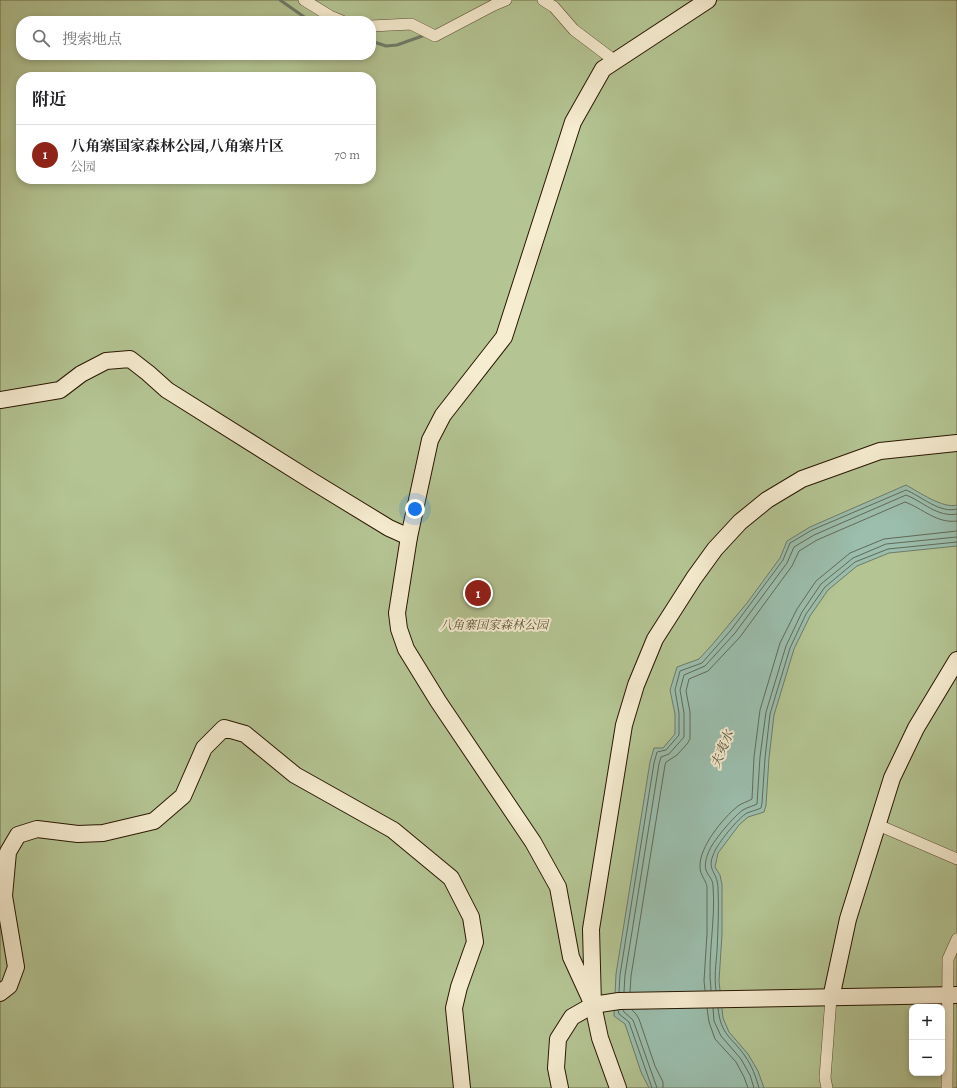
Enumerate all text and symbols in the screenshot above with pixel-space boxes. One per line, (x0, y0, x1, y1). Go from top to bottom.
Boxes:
search box (16, 16, 376, 60)
icon: search (30, 27, 52, 49)
text: 搜索地点 (62, 29, 122, 49)
text: 附近 (32, 88, 66, 111)
text: 八角寨国家森林公园,八角寨片区 (70, 136, 284, 156)
text: 1 (43, 146, 47, 163)
text: 70 m (334, 146, 360, 163)
text: 公园 (70, 158, 96, 175)
your location (405, 499, 425, 519)
pin: 1 (465, 578, 491, 608)
park label: 八角寨国家森林公园 (440, 617, 550, 633)
water label: 夫夷水 (707, 726, 738, 770)
map controls (909, 1004, 945, 1076)
button: + (909, 1004, 945, 1040)
button: − (909, 1040, 945, 1076)

